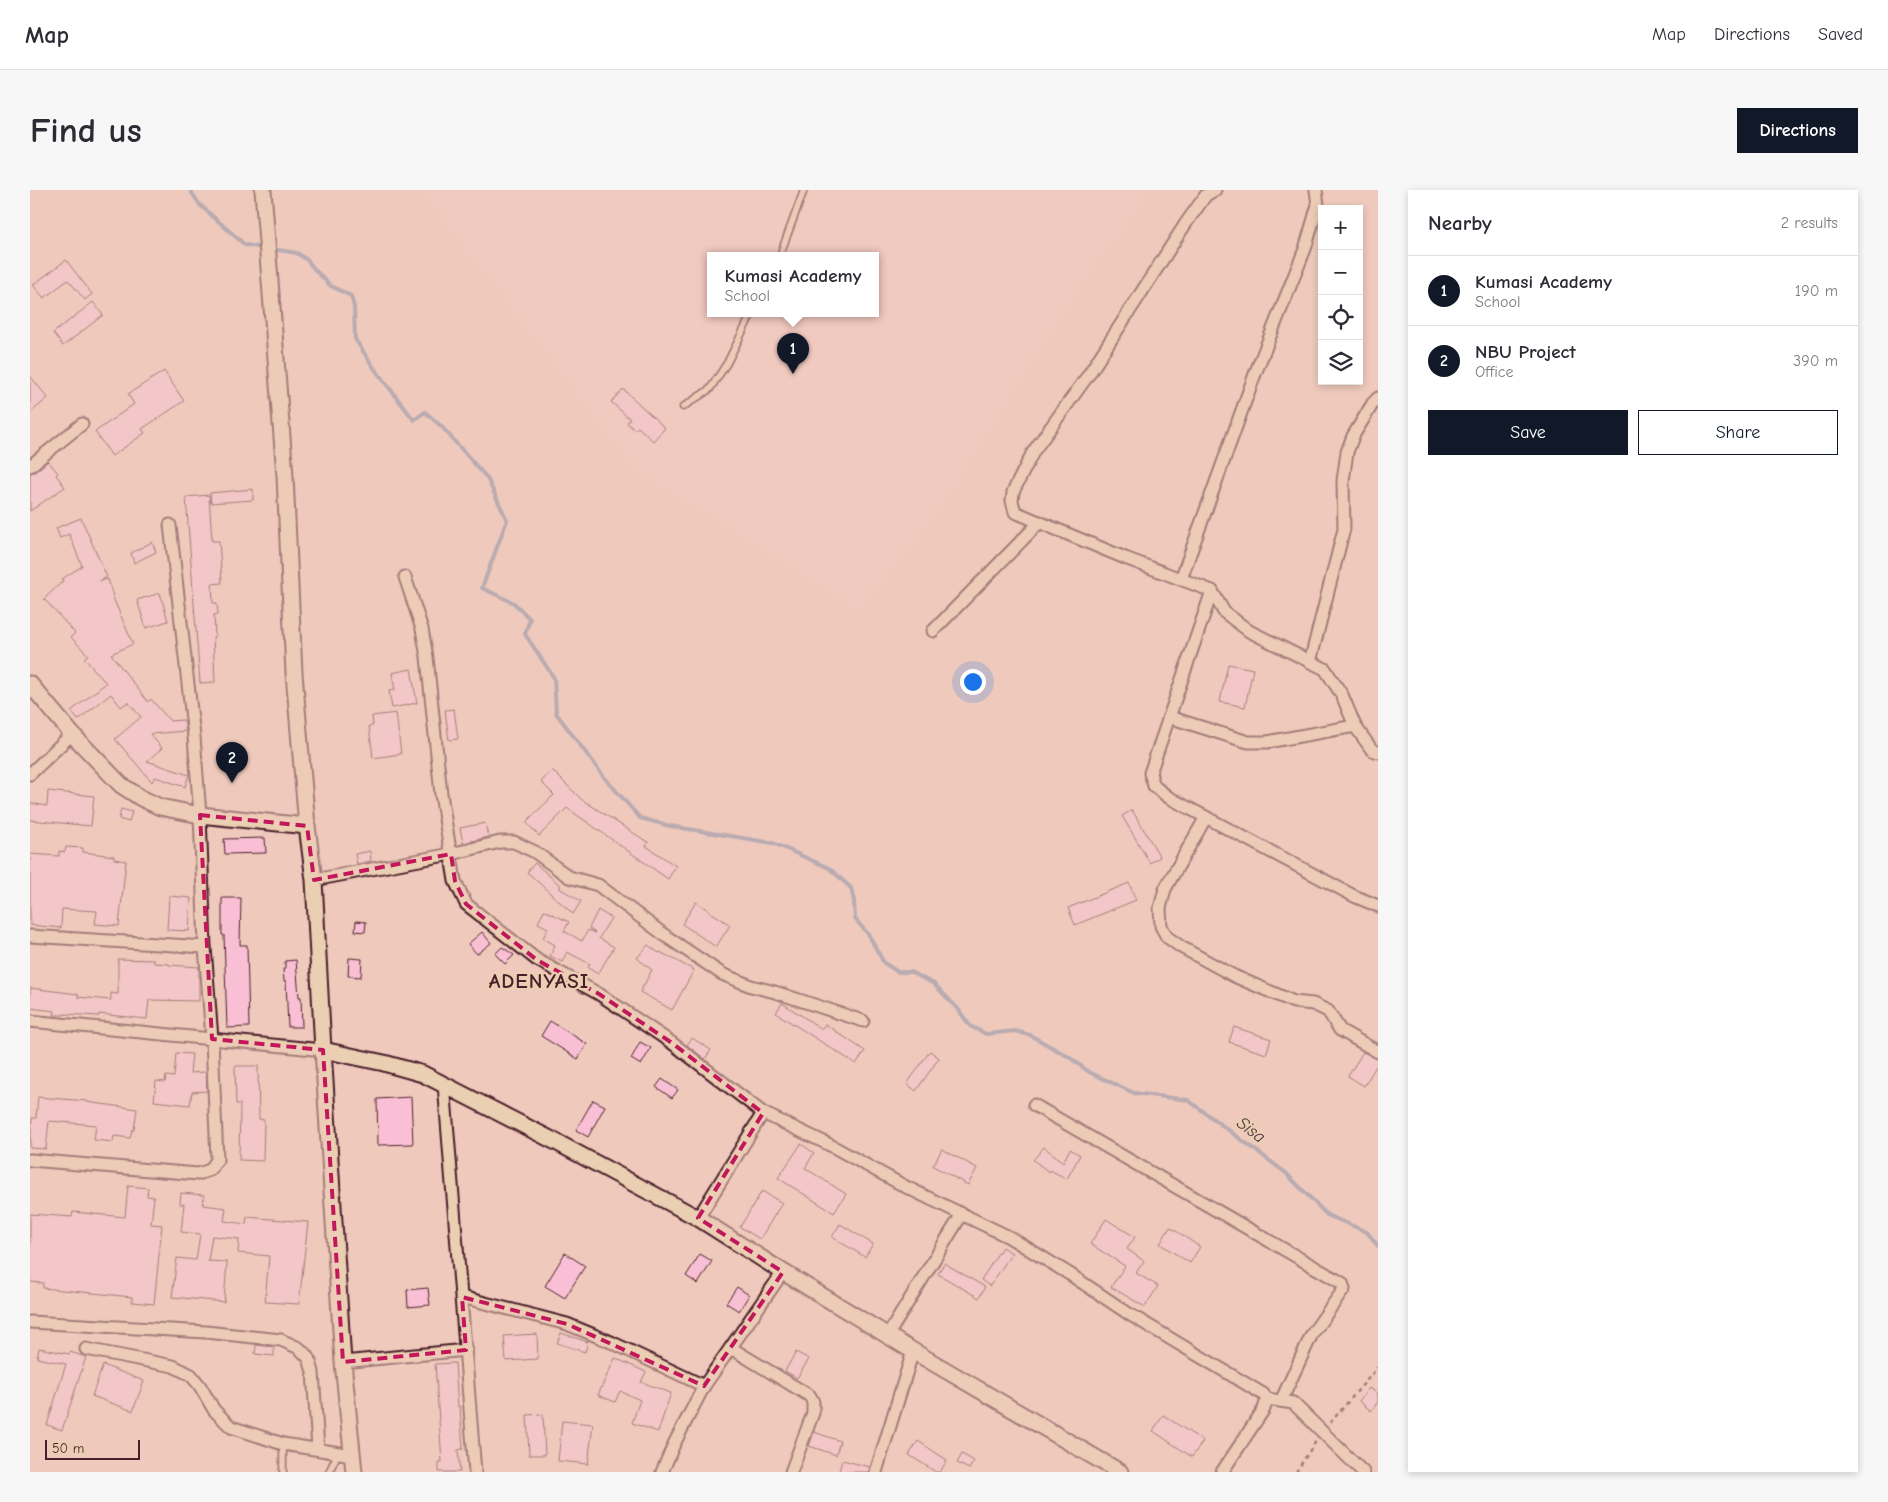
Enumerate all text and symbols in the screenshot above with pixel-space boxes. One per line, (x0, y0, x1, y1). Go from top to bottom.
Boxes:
text: Map (25, 21, 69, 49)
text: Map (1652, 24, 1686, 45)
text: Directions (1714, 24, 1790, 45)
text: Saved (1818, 24, 1863, 45)
button: Directions (1737, 108, 1858, 153)
text: Find us (30, 110, 142, 151)
map controls (1318, 205, 1363, 385)
button: + (1318, 205, 1363, 250)
text: Nearby (1428, 211, 1492, 235)
text: 2 results (1781, 214, 1838, 232)
button: − (1318, 250, 1363, 295)
popup (707, 252, 879, 317)
text: Kumasi Academy (725, 265, 861, 287)
text: Kumasi Academy (1475, 271, 1612, 293)
text: 1 (1441, 282, 1447, 300)
text: 190 m (1795, 282, 1838, 300)
text: School (725, 287, 770, 305)
text: School (1475, 293, 1521, 311)
button: locate (1318, 295, 1363, 340)
pin: 1 (777, 333, 809, 374)
button: layers (1318, 340, 1363, 385)
text: NBU Project (1475, 341, 1576, 363)
text: 2 (1440, 352, 1448, 370)
text: 390 m (1793, 352, 1838, 370)
text: Office (1475, 363, 1514, 381)
button: Save (1428, 410, 1628, 455)
button: Share (1638, 410, 1838, 455)
your location (960, 669, 986, 695)
pin: 2 (216, 742, 248, 783)
district label: ADENYASI (489, 969, 589, 993)
water label: Sisa (1232, 1112, 1270, 1148)
scale bar (45, 1437, 140, 1460)
text: 50 m (52, 1440, 84, 1457)

